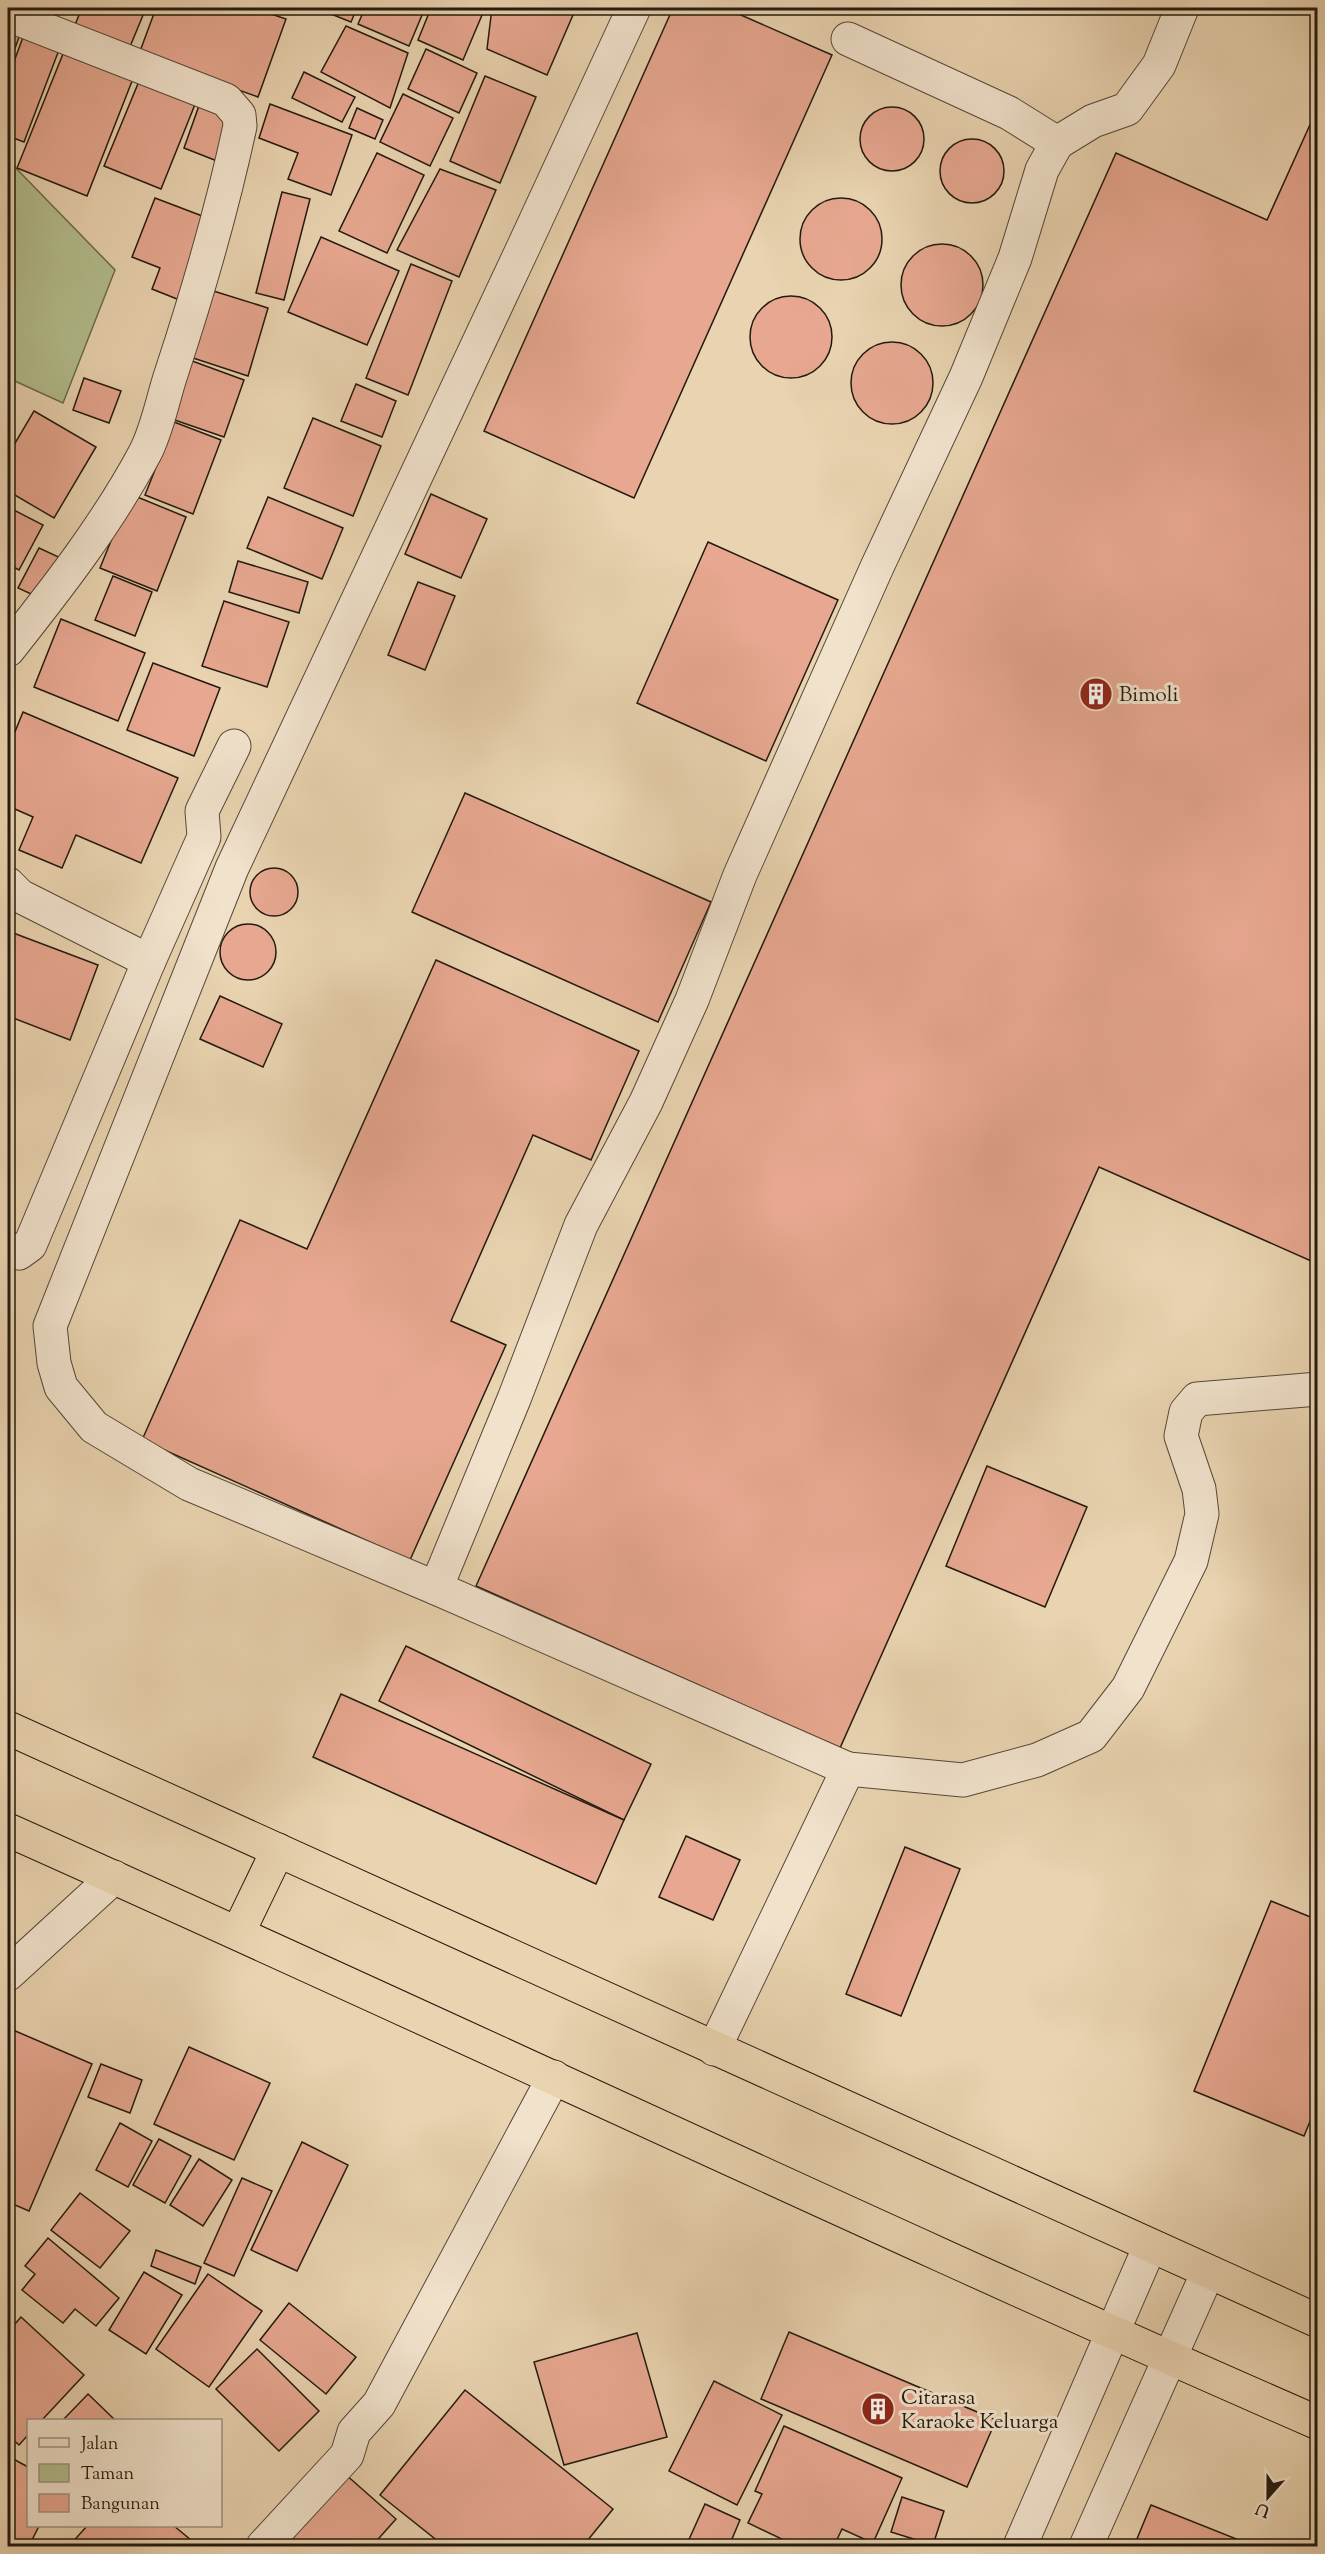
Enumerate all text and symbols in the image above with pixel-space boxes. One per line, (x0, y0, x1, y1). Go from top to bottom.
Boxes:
building icon: Bimoli (1078, 676, 1114, 712)
place label: Bimoli (1119, 681, 1179, 711)
place label: Citarasa Karaoke Keluarga (901, 2384, 1059, 2438)
building icon: Citarasa Karaoke Keluarga (860, 2391, 896, 2427)
legend (27, 2419, 222, 2527)
text: Jalan (80, 2432, 119, 2458)
text: Taman (81, 2462, 135, 2488)
north arrow (1238, 2467, 1298, 2527)
text: Bangunan (81, 2492, 160, 2518)
text: U (1252, 2495, 1274, 2522)

